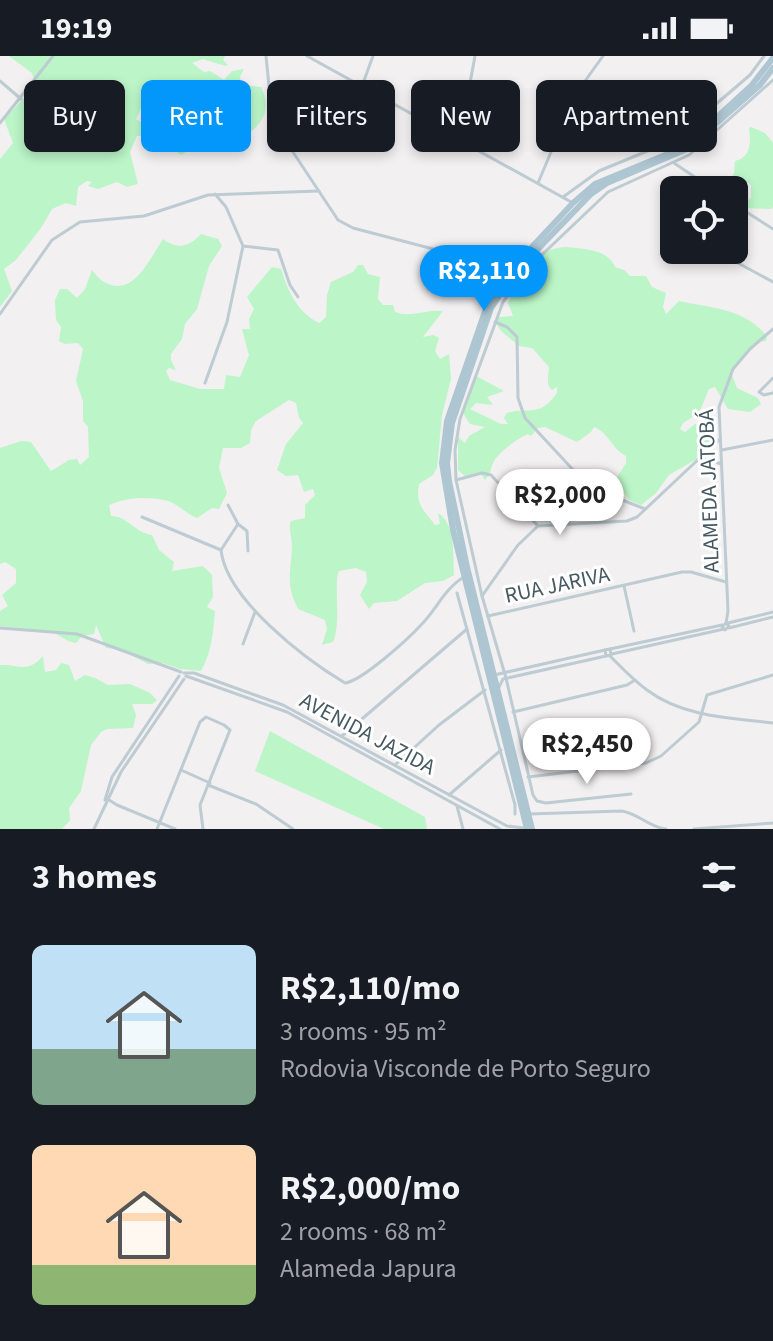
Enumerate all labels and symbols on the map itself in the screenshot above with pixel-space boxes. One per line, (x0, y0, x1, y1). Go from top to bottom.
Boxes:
pin: R$2,110 (410, 245, 558, 313)
street label: ALAMEDA JATOBÁ (690, 408, 728, 573)
pin: R$2,000 (486, 469, 634, 537)
street label: RUA JARIVA (502, 558, 613, 612)
street label: AVENIDA JAZIDA (294, 685, 441, 783)
pin: R$2,450 (513, 718, 661, 786)

